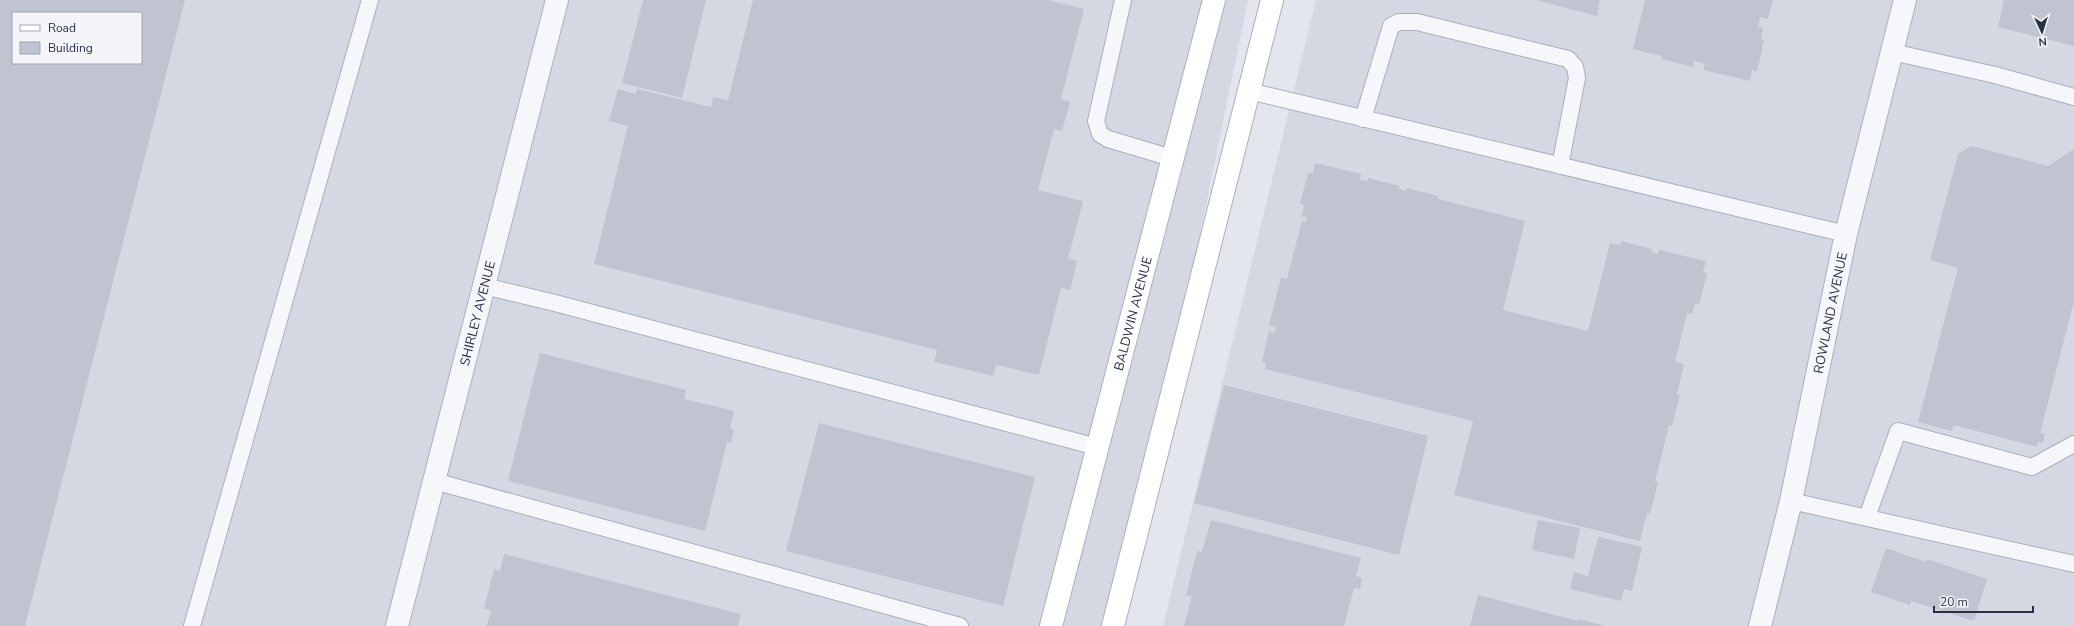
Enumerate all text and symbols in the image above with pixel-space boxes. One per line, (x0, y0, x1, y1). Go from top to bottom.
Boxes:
legend (12, 12, 142, 64)
north arrow (2022, 12, 2062, 52)
text: Road (48, 20, 76, 36)
text: N (2038, 34, 2047, 49)
text: Building (48, 40, 93, 56)
street label: ROWLAND AVENUE (1809, 251, 1852, 375)
street label: BALDWIN AVENUE (1110, 255, 1157, 373)
street label: SHIRLEY AVENUE (456, 259, 500, 368)
scale bar (1934, 588, 2033, 614)
text: 20 m (1940, 594, 1968, 610)

